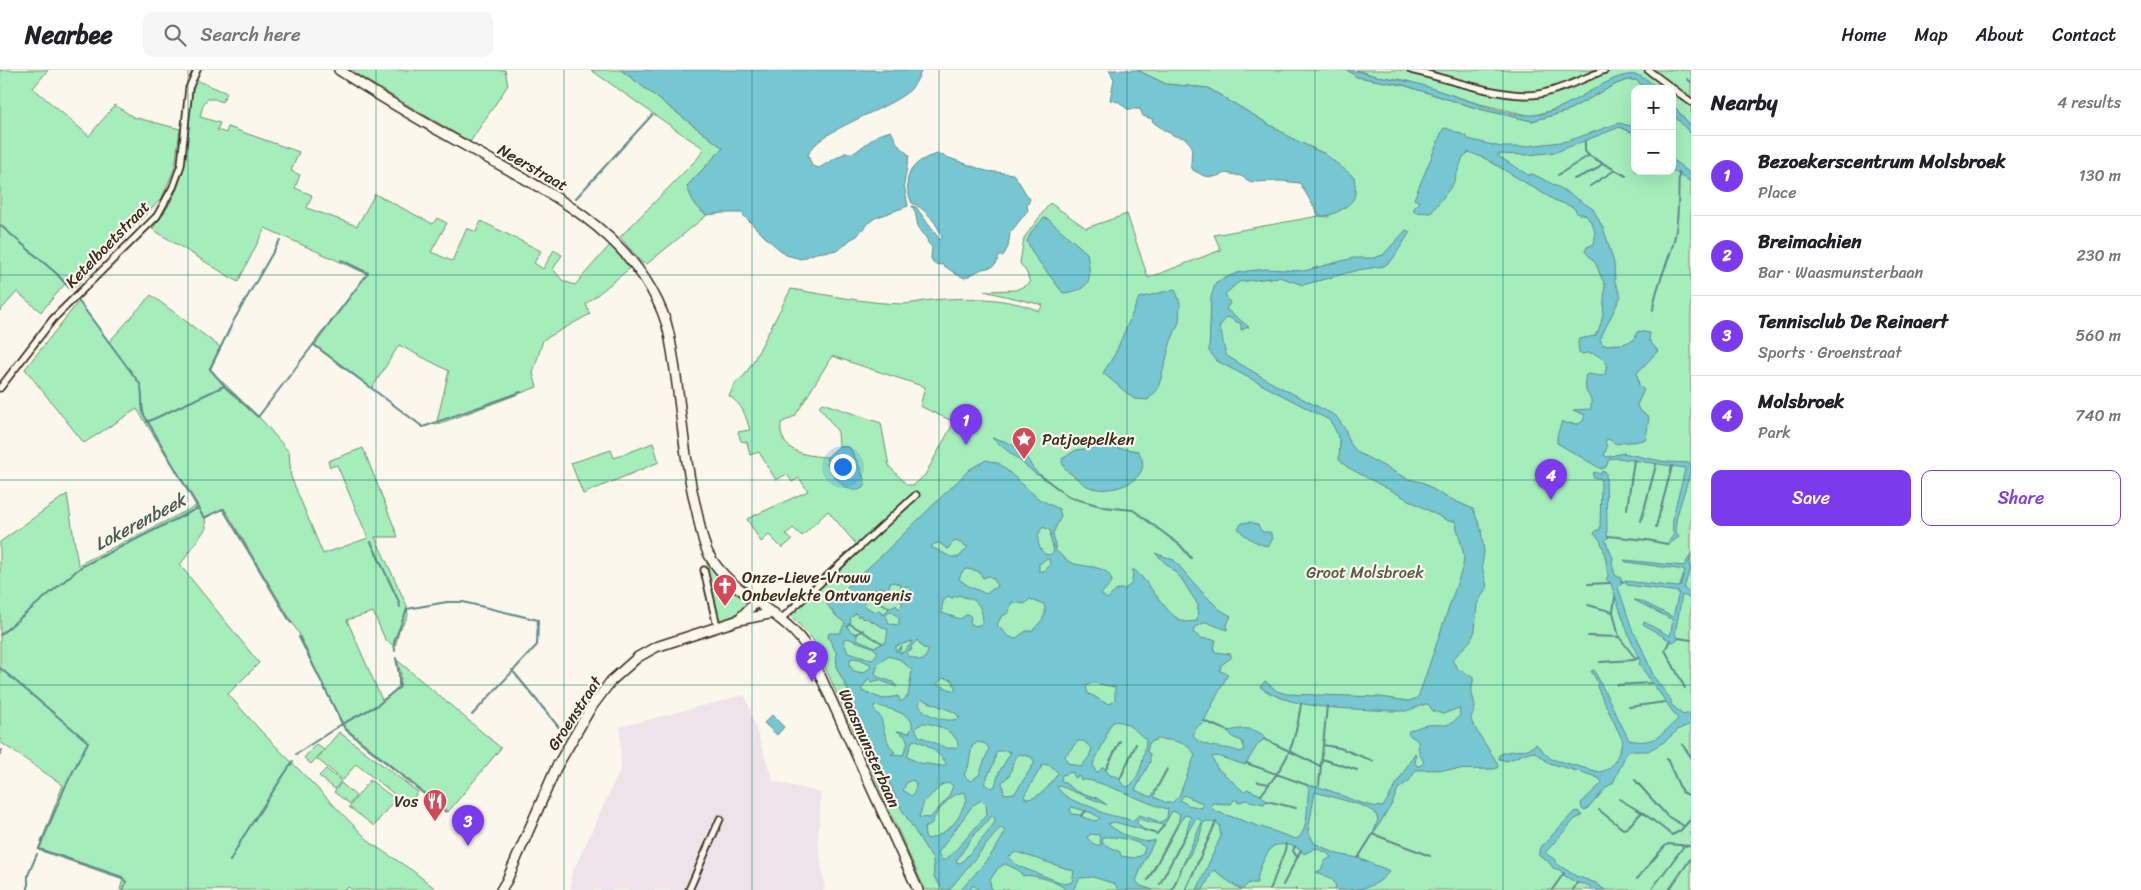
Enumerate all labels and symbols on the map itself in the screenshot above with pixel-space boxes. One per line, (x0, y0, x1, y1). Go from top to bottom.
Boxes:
street label: Neerstraat (492, 135, 574, 199)
street label: Ketelboetstraat (58, 194, 157, 295)
pin: 1 (950, 404, 982, 445)
place label: Patjoepelken (1042, 425, 1135, 454)
place icon: Patjoepelken (1011, 426, 1037, 460)
your location (830, 454, 856, 480)
pin: 4 (1535, 459, 1567, 500)
water label: Lokerenbeek (88, 483, 194, 560)
park label: Groot Molsbroek (1306, 558, 1424, 587)
place label: Onze-Lieve-Vrouw Onbevlekte Ontvangenis (742, 563, 912, 610)
church icon: Onze-Lieve-Vrouw Onbevlekte Ontvangenis (712, 573, 738, 607)
pin: 2 (796, 641, 828, 682)
street label: Groenstraat (539, 670, 610, 756)
street label: Waasmunsterbaan (830, 684, 909, 813)
place label: Vos (394, 787, 419, 816)
restaurant icon: Vos (422, 788, 448, 822)
pin: 3 (452, 805, 484, 846)

